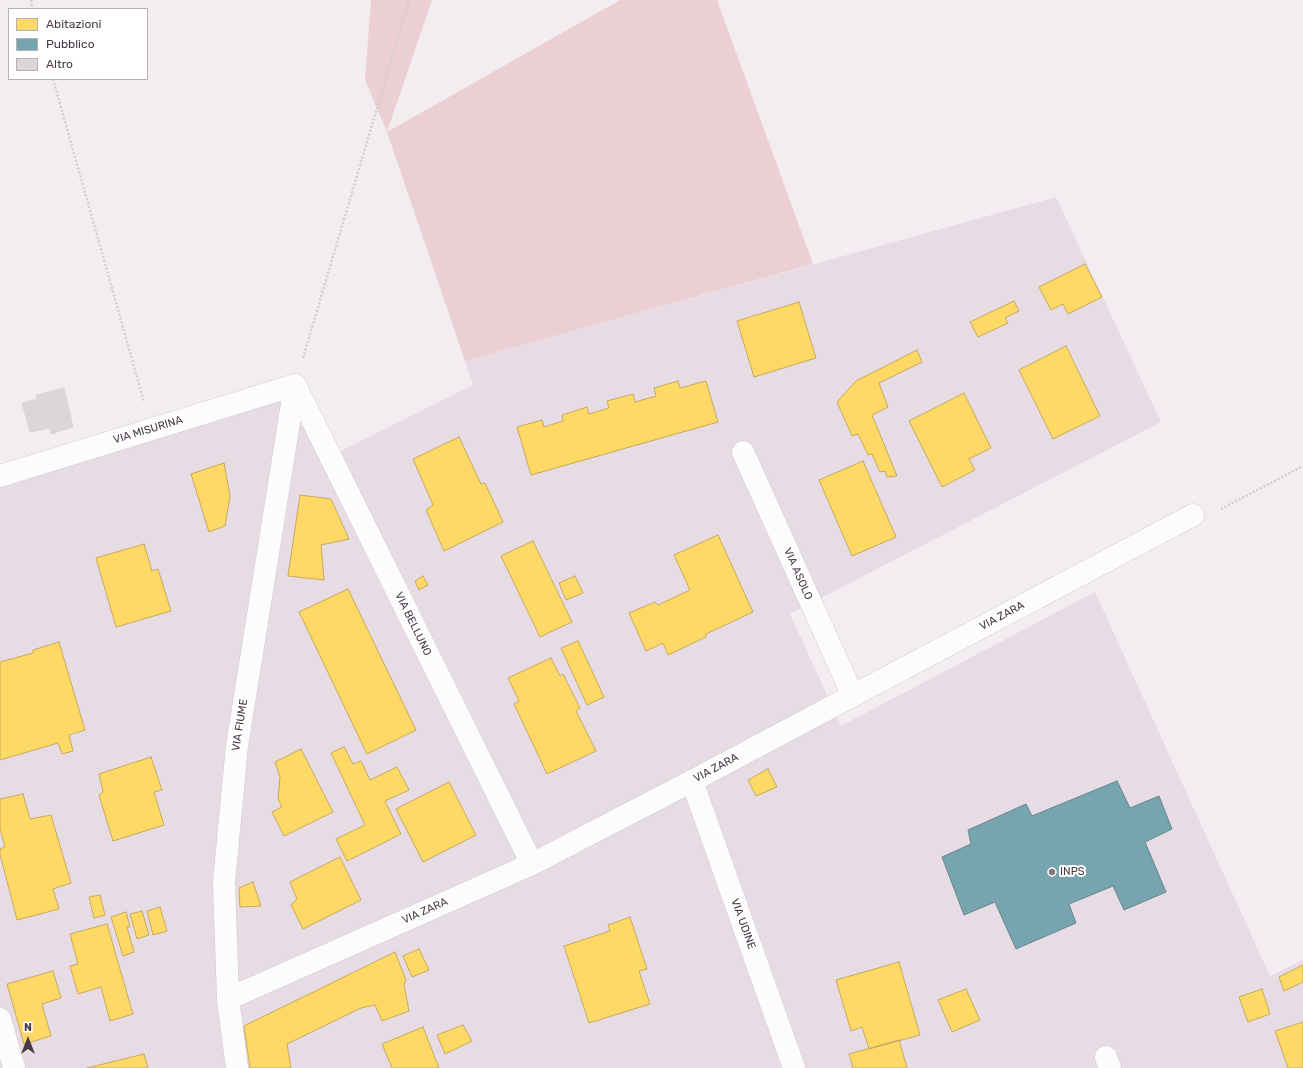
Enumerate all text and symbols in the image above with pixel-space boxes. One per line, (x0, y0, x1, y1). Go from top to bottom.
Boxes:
legend (8, 8, 148, 80)
text: Abitazioni (46, 17, 101, 31)
text: Pubblico (46, 37, 95, 51)
text: Altro (46, 57, 73, 71)
street label: VIA MISURINA (112, 413, 184, 447)
street label: VIA ASOLO (781, 546, 815, 602)
street label: VIA BELLUNO (392, 590, 434, 658)
street label: VIA ZARA (977, 599, 1027, 633)
street label: VIA FIUME (229, 698, 251, 752)
street label: VIA ZARA (691, 751, 741, 785)
place label: INPS (1060, 865, 1085, 879)
marker: INPS (1047, 867, 1057, 877)
street label: VIA ZARA (400, 895, 450, 927)
street label: VIA UDINE (728, 897, 758, 951)
north arrow (8, 1020, 48, 1060)
text: N (24, 1021, 32, 1034)

